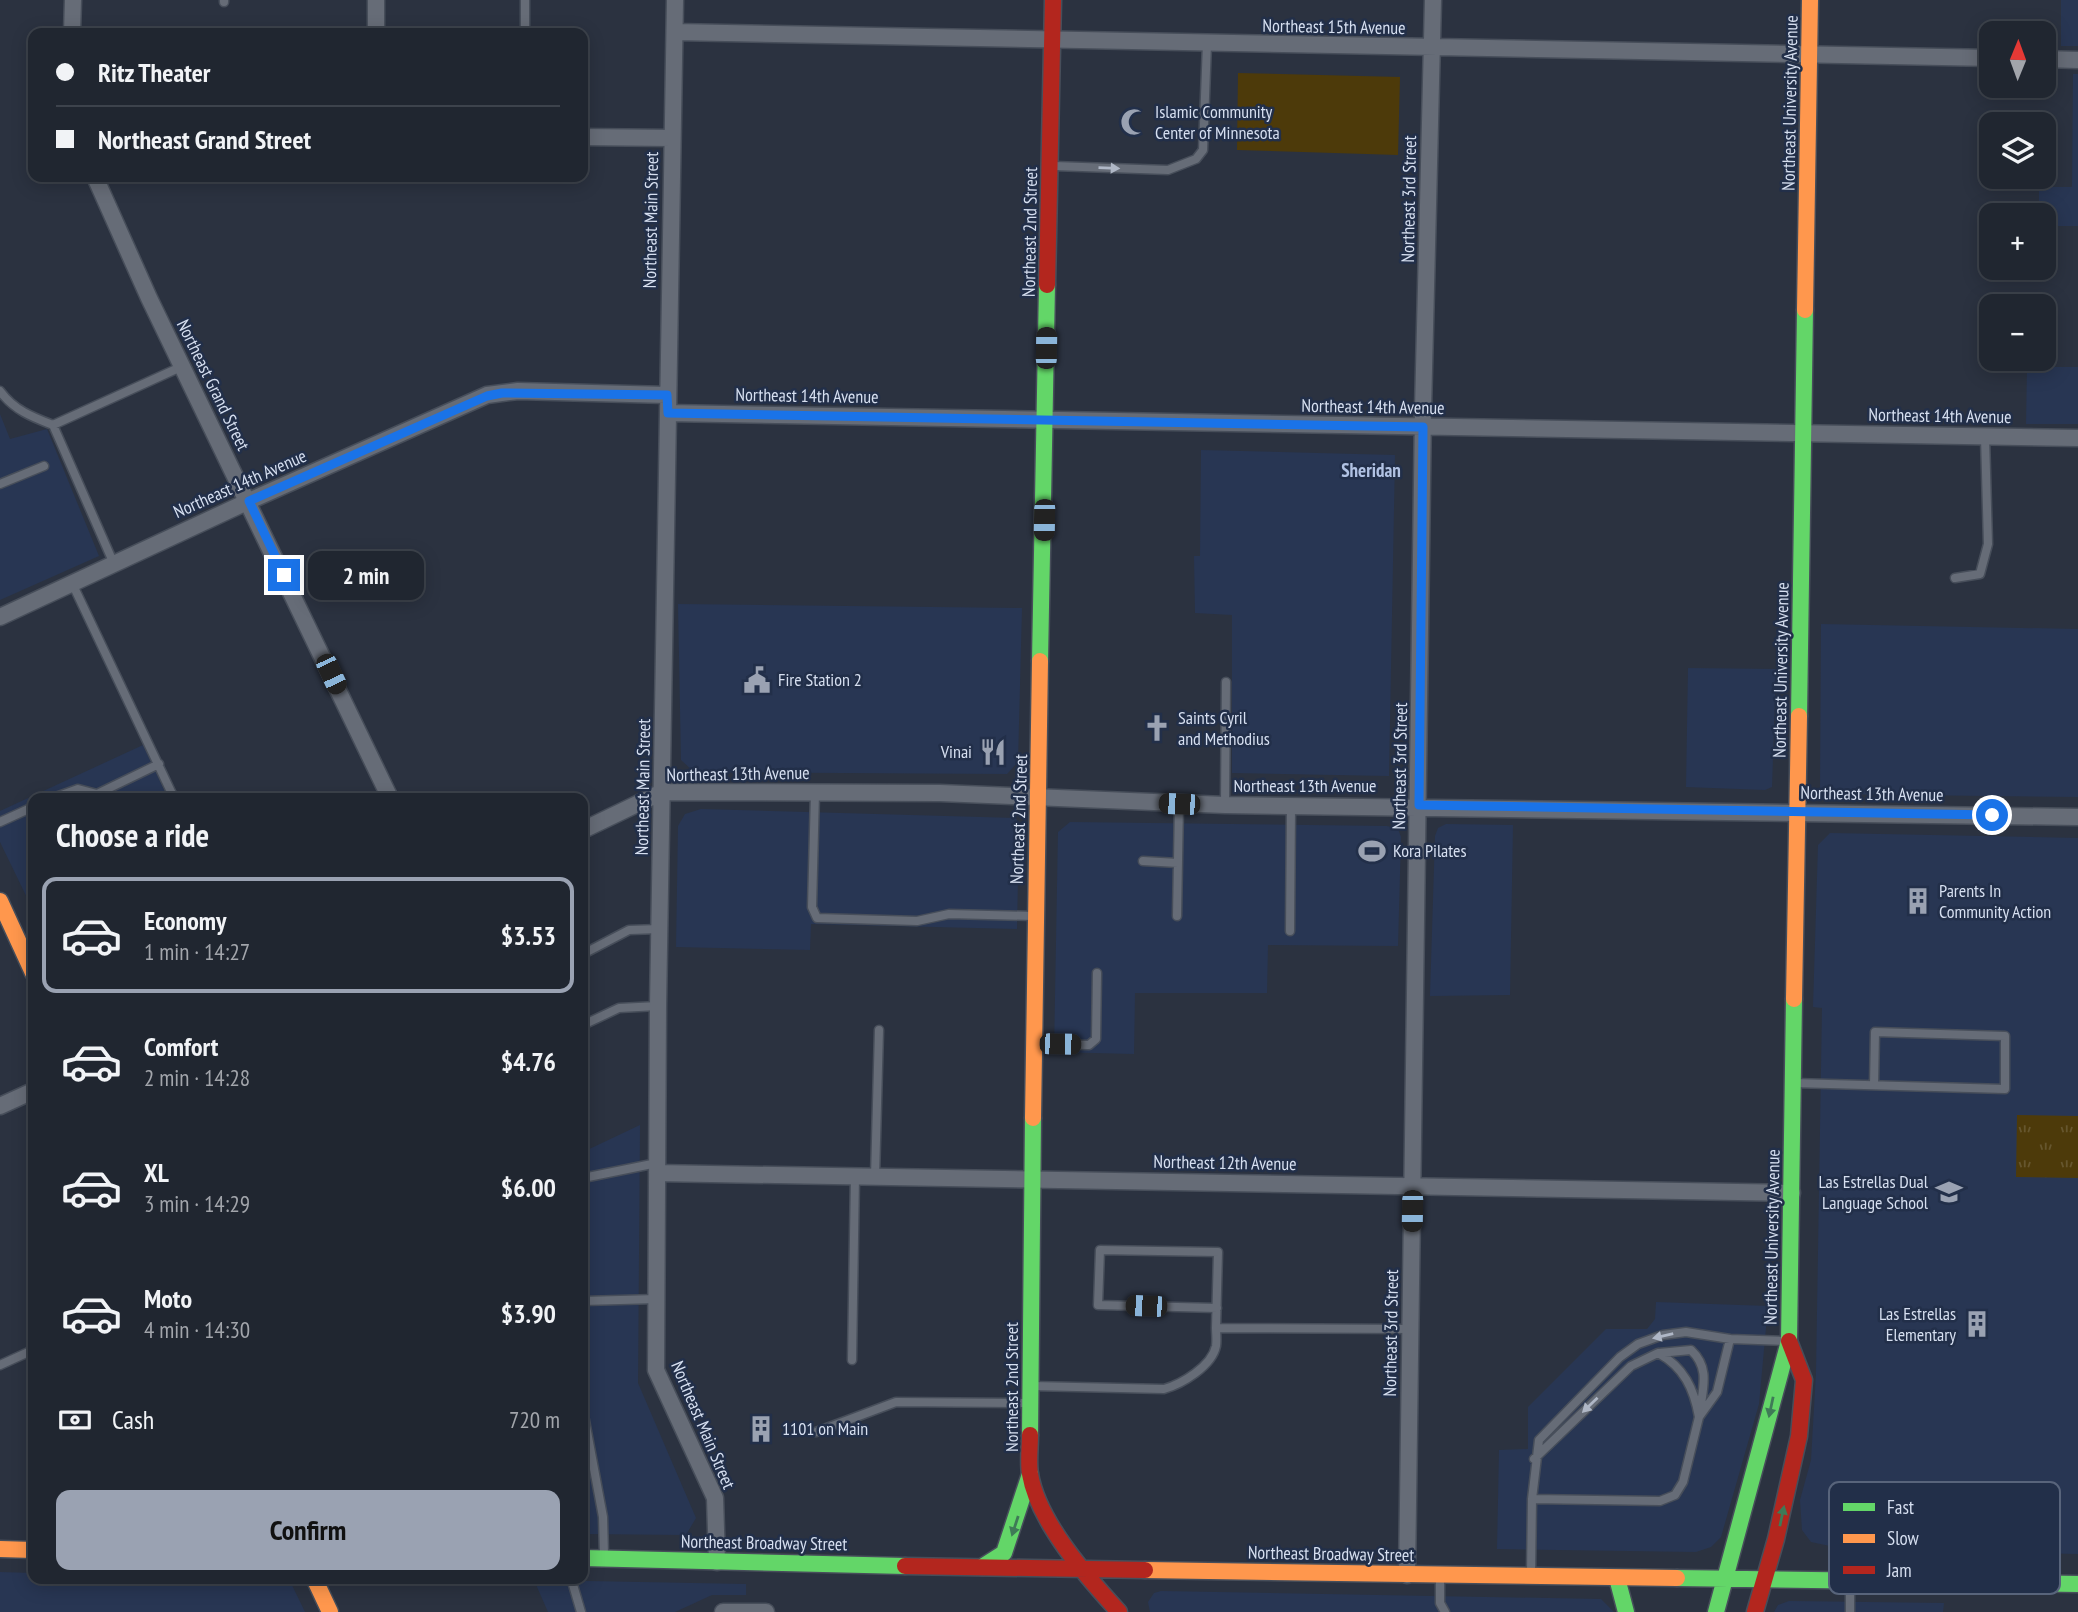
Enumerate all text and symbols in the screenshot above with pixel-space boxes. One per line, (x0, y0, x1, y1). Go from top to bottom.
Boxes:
street label: Northeast 15th Avenue (1262, 14, 1406, 39)
street label: Northeast University Avenue (1776, 15, 1803, 191)
north arrow (1979, 21, 2056, 98)
map controls (1979, 21, 2056, 371)
text: Ritz Theater (98, 56, 210, 89)
place label: Islamic Community Center of Minnesota (1155, 100, 1280, 144)
mosque icon: Islamic Community Center of Minnesota (1119, 107, 1149, 137)
button: layers (1979, 112, 2056, 189)
text: Northeast Grand Street (98, 123, 311, 156)
street label: Northeast 3rd Street (1396, 135, 1421, 263)
street label: Northeast Main Street (638, 151, 663, 289)
one-way arrow (1099, 162, 1121, 173)
street label: Northeast 2nd Street (1017, 167, 1042, 297)
button: + (1979, 203, 2056, 280)
button: − (1979, 294, 2056, 371)
street label: Northeast Grand Street (172, 316, 255, 454)
car (1036, 327, 1057, 369)
street label: Northeast 14th Avenue (735, 383, 879, 408)
street label: Northeast 14th Avenue (1301, 394, 1445, 419)
street label: Northeast 14th Avenue (1868, 403, 2012, 428)
street label: Northeast 14th Avenue (170, 444, 310, 523)
district label: Sheridan (1341, 458, 1401, 482)
car (1034, 499, 1055, 541)
callout: 2 min (308, 550, 424, 600)
route end (268, 559, 300, 591)
text: 2 min (343, 561, 389, 590)
street label: Northeast University Avenue (1767, 582, 1794, 758)
car (313, 651, 350, 697)
public building icon: Fire Station 2 (742, 665, 772, 695)
place label: Fire Station 2 (778, 668, 862, 691)
street label: Northeast 3rd Street (1387, 702, 1412, 830)
place label: Saints Cyril and Methodius (1178, 706, 1270, 750)
church icon: Saints Cyril and Methodius (1142, 713, 1172, 743)
street label: Northeast Main Street (630, 718, 655, 856)
restaurant icon: Vinai (978, 737, 1008, 767)
place label: Vinai (940, 740, 972, 763)
street label: Northeast 2nd Street (1005, 754, 1032, 884)
street label: Northeast 13th Avenue (666, 761, 810, 786)
street label: Northeast 13th Avenue (1233, 774, 1377, 797)
street label: Northeast 13th Avenue (1800, 781, 1944, 806)
car (1158, 793, 1201, 815)
route start (1976, 799, 2008, 831)
text: Choose a ride (56, 814, 209, 856)
sports icon: Kora Pilates (1357, 836, 1387, 866)
place label: Kora Pilates (1393, 839, 1467, 862)
place label: Parents In Community Action (1939, 879, 2051, 923)
building icon: Parents In Community Action (1903, 886, 1933, 916)
icon: car (60, 904, 123, 967)
text: Economy (144, 904, 226, 937)
text: $3.53 (501, 919, 556, 952)
text: 1 min · 14:27 (144, 937, 250, 966)
icon: car (60, 1030, 123, 1093)
text: Comfort (144, 1030, 218, 1063)
car (1039, 1033, 1082, 1055)
text: $4.76 (501, 1045, 556, 1078)
text: 2 min · 14:28 (144, 1063, 250, 1092)
street label: Northeast University Avenue (1758, 1149, 1785, 1325)
street label: Northeast 12th Avenue (1153, 1150, 1297, 1175)
icon: car (60, 1156, 123, 1219)
text: XL (144, 1156, 169, 1189)
place label: Las Estrellas Dual Language School (1818, 1170, 1929, 1214)
text: $6.00 (501, 1171, 556, 1204)
school or university icon: Las Estrellas Dual Language School (1934, 1177, 1964, 1207)
text: 3 min · 14:29 (144, 1189, 250, 1218)
car (1402, 1190, 1423, 1232)
street label: Northeast 3rd Street (1378, 1269, 1403, 1397)
icon: car (60, 1282, 123, 1345)
text: Moto (144, 1282, 192, 1315)
car (1125, 1295, 1168, 1317)
text: $3.90 (501, 1297, 556, 1330)
place label: Las Estrellas Elementary (1879, 1302, 1956, 1346)
building icon: Las Estrellas Elementary (1962, 1309, 1992, 1339)
text: 4 min · 14:30 (144, 1315, 250, 1344)
street label: Northeast 2nd Street (1000, 1322, 1023, 1452)
one-way arrow (1652, 1331, 1674, 1342)
street label: Northeast Main Street (666, 1357, 741, 1492)
one-way arrow (1582, 1396, 1599, 1412)
one-way arrow (1766, 1396, 1777, 1418)
icon: cash (56, 1401, 94, 1439)
text: Cash (112, 1403, 154, 1436)
text: 720 m (509, 1405, 560, 1434)
building icon: 1101 on Main (746, 1414, 776, 1444)
place label: 1101 on Main (782, 1417, 868, 1440)
legend (1829, 1482, 2060, 1594)
button: Confirm (56, 1490, 560, 1570)
text: Fast (1887, 1495, 1915, 1519)
one-way arrow (1776, 1504, 1787, 1526)
one-way arrow (1009, 1516, 1019, 1537)
text: Slow (1887, 1526, 1920, 1550)
street label: Northeast Broadway Street (681, 1530, 847, 1555)
street label: Northeast Broadway Street (1248, 1541, 1414, 1566)
text: Jam (1886, 1558, 1912, 1582)

